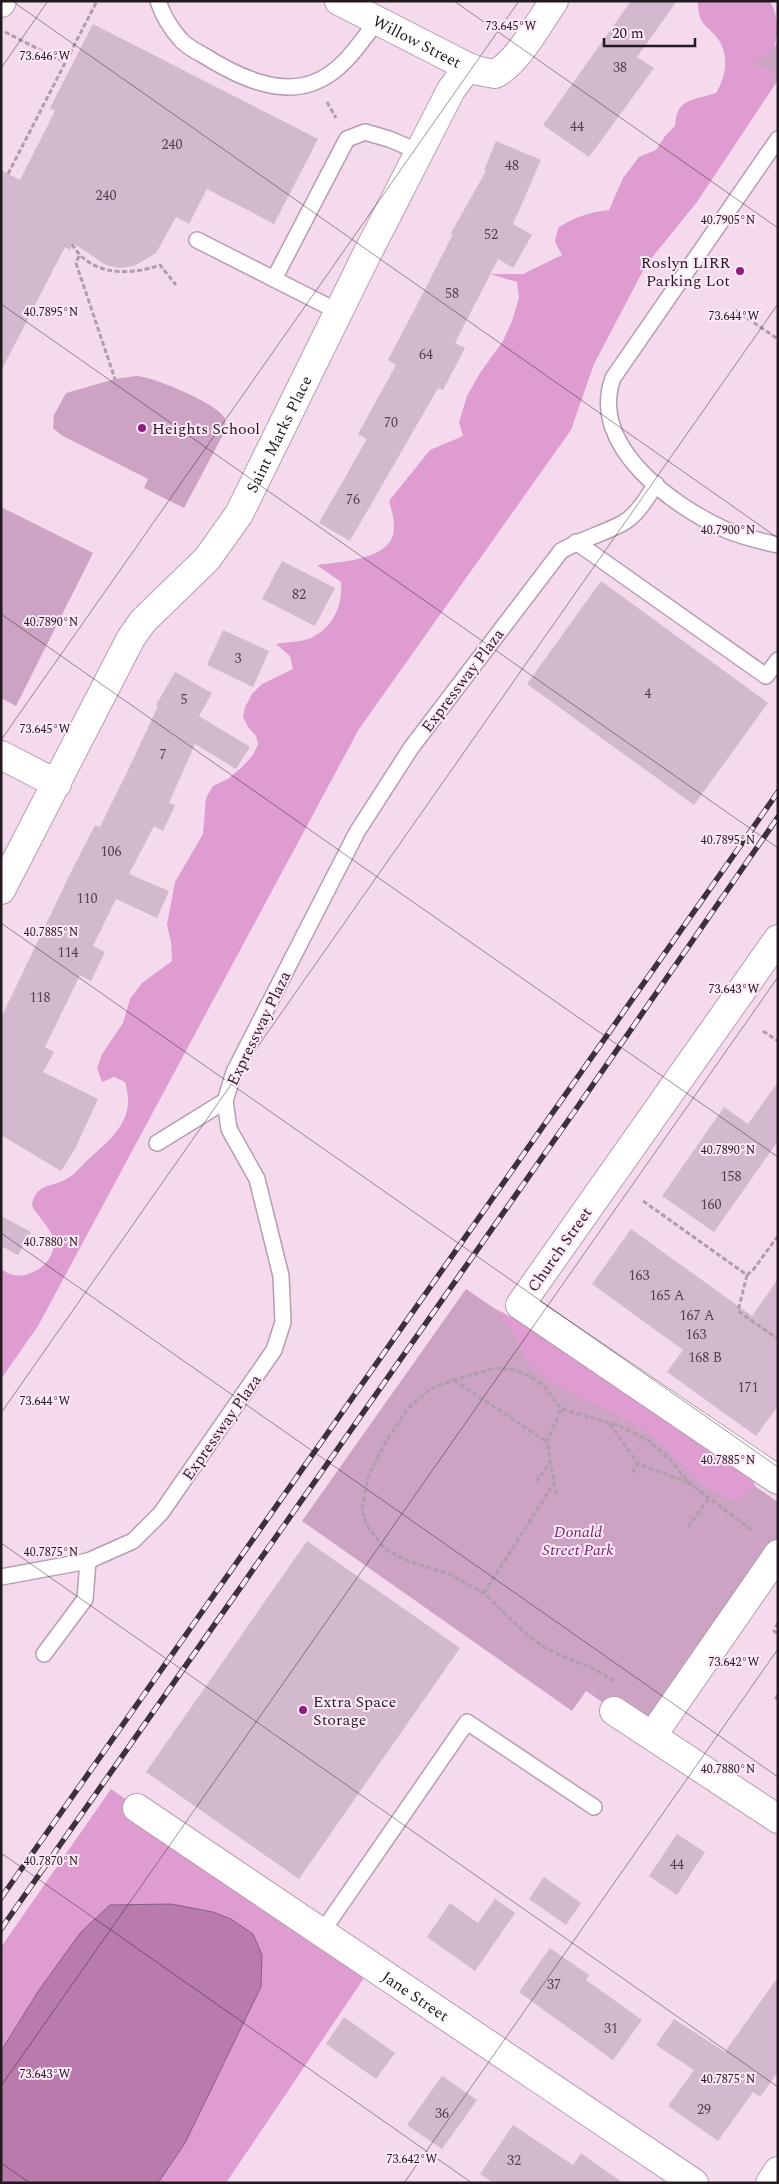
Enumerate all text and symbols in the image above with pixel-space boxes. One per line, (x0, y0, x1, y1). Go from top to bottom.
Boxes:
street label: Willow Street (368, 9, 466, 75)
scale bar (604, 15, 695, 47)
text: 73.645°W (486, 17, 537, 36)
text: 20 m (612, 22, 644, 45)
text: 73.646°W (20, 47, 71, 66)
house number: 38 (613, 57, 627, 78)
house number: 44 (570, 116, 584, 137)
house number: 240 (162, 134, 183, 155)
house number: 48 (505, 155, 519, 176)
house number: 240 (96, 185, 117, 206)
text: 40.7905°N (701, 211, 755, 230)
house number: 52 (484, 224, 498, 245)
place label: Roslyn LIRR Parking Lot (641, 251, 730, 293)
marker: Roslyn LIRR Parking Lot (734, 265, 746, 277)
house number: 58 (445, 283, 459, 304)
text: 40.7895°N (24, 303, 78, 322)
text: 73.644°W (709, 307, 760, 326)
house number: 64 (419, 344, 433, 365)
street label: Saint Marks Place (240, 372, 318, 497)
house number: 70 (384, 412, 398, 433)
place label: Heights School (152, 417, 260, 441)
marker: Heights School (136, 422, 148, 434)
house number: 76 (346, 489, 360, 510)
text: 40.7900°N (701, 521, 755, 540)
house number: 82 (292, 584, 306, 605)
text: 40.7890°N (24, 613, 78, 632)
street label: Expressway Plaza (416, 623, 510, 738)
house number: 3 (235, 648, 242, 669)
house number: 4 (645, 683, 652, 704)
house number: 5 (181, 689, 188, 710)
text: 73.645°W (20, 720, 71, 739)
house number: 7 (160, 744, 167, 765)
text: 40.7895°N (701, 831, 755, 850)
house number: 106 (101, 841, 122, 862)
house number: 110 (77, 888, 98, 909)
text: 40.7885°N (24, 923, 78, 942)
house number: 114 (58, 942, 79, 963)
street label: Expressway Plaza (221, 967, 297, 1090)
text: 73.643°W (709, 980, 760, 999)
house number: 118 (30, 987, 51, 1008)
text: 40.7890°N (701, 1141, 755, 1160)
house number: 158 (721, 1166, 742, 1187)
house number: 160 (701, 1194, 722, 1215)
street label: Church Street (522, 1202, 598, 1297)
text: 40.7880°N (24, 1233, 78, 1252)
house number: 163 (629, 1265, 650, 1286)
house number: 165 A (650, 1285, 685, 1306)
house number: 167 A (680, 1305, 715, 1326)
house number: 163 (686, 1324, 707, 1345)
house number: 168 B (688, 1347, 722, 1368)
street label: Expressway Plaza (176, 1369, 268, 1486)
house number: 171 (738, 1377, 759, 1398)
text: 73.644°W (20, 1392, 71, 1411)
text: 40.7885°N (701, 1451, 755, 1470)
park label: Donald Street Park (542, 1520, 614, 1562)
text: 40.7875°N (24, 1543, 78, 1562)
text: 73.642°W (709, 1653, 760, 1672)
place label: Extra Space Storage (313, 1690, 396, 1732)
marker: Extra Space Storage (297, 1704, 309, 1716)
text: 40.7880°N (701, 1760, 755, 1779)
text: 40.7870°N (24, 1852, 78, 1871)
house number: 44 (670, 1854, 684, 1875)
street label: Jane Street (377, 1965, 454, 2028)
house number: 37 (547, 1974, 561, 1995)
house number: 31 (604, 2018, 618, 2039)
text: 73.643°W (20, 2065, 71, 2084)
text: 40.7875°N (701, 2070, 755, 2089)
house number: 29 (697, 2099, 711, 2120)
house number: 36 (435, 2103, 449, 2124)
text: 73.642°W (387, 2150, 438, 2169)
house number: 32 (507, 2150, 521, 2171)

